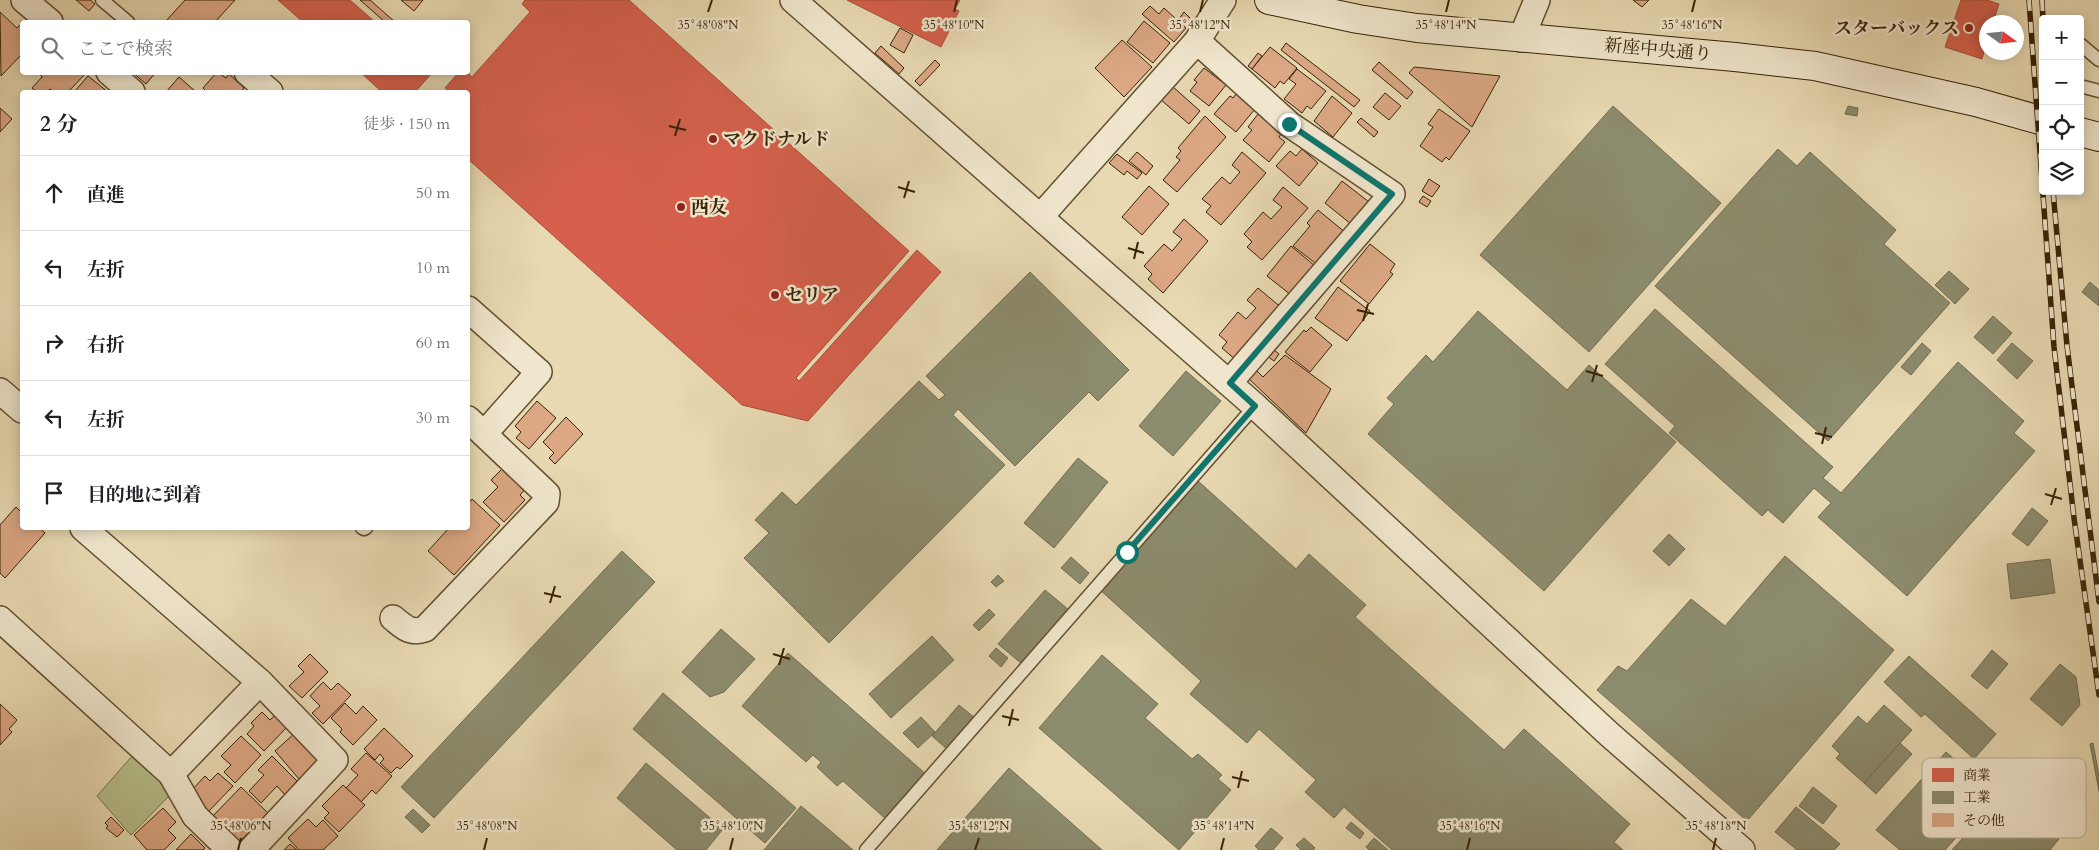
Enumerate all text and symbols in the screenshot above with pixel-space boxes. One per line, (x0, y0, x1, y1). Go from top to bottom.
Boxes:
north arrow (1979, 15, 2024, 60)
map controls (2039, 15, 2084, 195)
button: + (2039, 15, 2084, 60)
place label: スターバックス (1834, 16, 1959, 41)
text: 35°48'08"N (678, 17, 739, 33)
text: 35°48'10"N (924, 17, 985, 33)
text: 35°48'12"N (1170, 17, 1231, 33)
text: 35°48'14"N (1416, 17, 1477, 33)
text: 35°48'16"N (1662, 17, 1723, 33)
search box (20, 20, 470, 75)
marker: スターバックス (1963, 22, 1975, 34)
street label: 新座中央通り (1603, 33, 1713, 67)
icon: search (38, 34, 66, 62)
text: ここで検索 (78, 36, 173, 62)
button: − (2039, 60, 2084, 105)
button: locate (2039, 105, 2084, 150)
text: 2 分 (40, 110, 77, 139)
text: 徒歩 · 150 m (363, 113, 450, 135)
route end (1278, 113, 1301, 136)
place label: マクドナルド (723, 127, 830, 152)
marker: マクドナルド (707, 133, 719, 145)
button: layers (2039, 150, 2084, 195)
icon: ahead (40, 179, 68, 207)
text: 直進 (87, 182, 125, 208)
text: 50 m (416, 182, 450, 204)
place label: 西友 (691, 195, 727, 220)
marker: 西友 (675, 201, 687, 213)
icon: left (40, 254, 68, 282)
text: 左折 (87, 257, 125, 283)
text: 10 m (416, 257, 450, 279)
place label: セリア (785, 283, 839, 308)
marker: セリア (769, 289, 781, 301)
icon: right (40, 329, 68, 357)
text: 右折 (87, 332, 125, 358)
text: 60 m (416, 332, 450, 354)
icon: left (40, 404, 68, 432)
text: 左折 (87, 407, 125, 433)
text: 30 m (416, 407, 450, 429)
icon: arrive (40, 479, 68, 507)
text: 目的地に到着 (87, 482, 201, 508)
route start (1116, 541, 1139, 564)
legend (1922, 758, 2086, 838)
text: 商業 (1963, 766, 1991, 785)
text: 工業 (1963, 788, 1991, 807)
text: その他 (1963, 811, 2005, 830)
text: 35°48'06"N (211, 818, 272, 834)
text: 35°48'08"N (457, 818, 518, 834)
text: 35°48'10"N (703, 818, 764, 834)
text: 35°48'12"N (949, 818, 1010, 834)
text: 35°48'14"N (1194, 818, 1255, 834)
text: 35°48'16"N (1440, 818, 1501, 834)
text: 35°48'18"N (1686, 818, 1747, 834)

